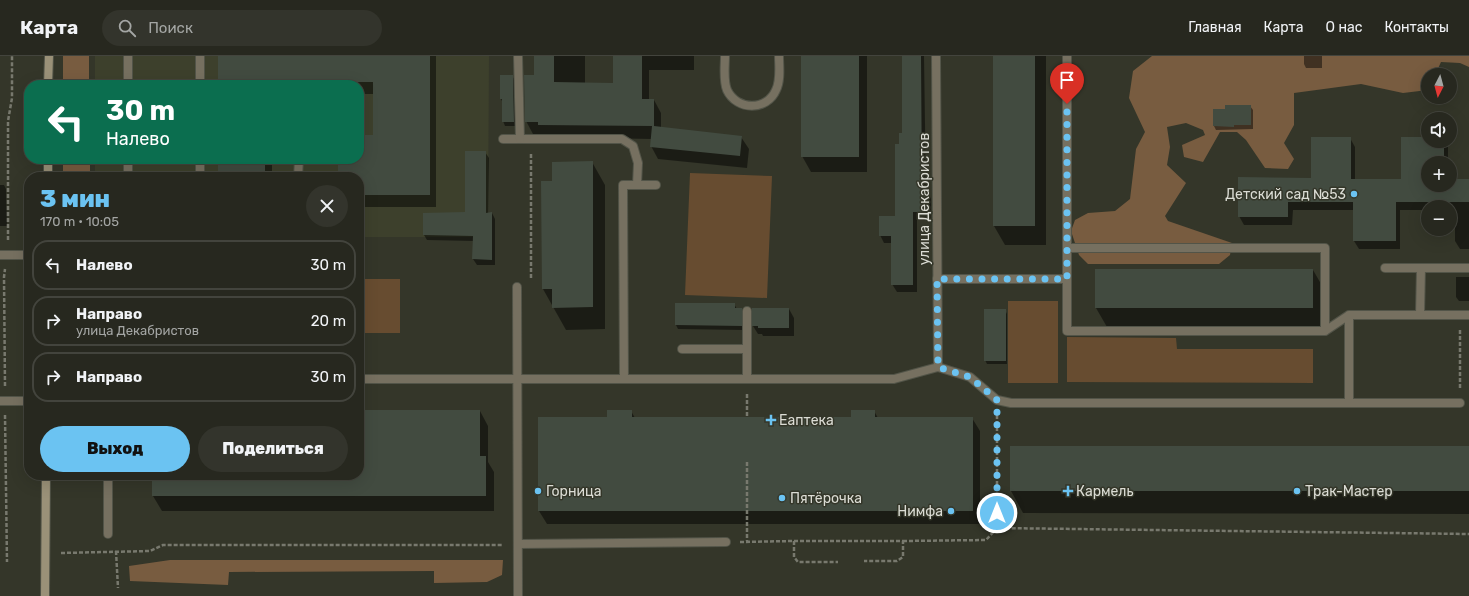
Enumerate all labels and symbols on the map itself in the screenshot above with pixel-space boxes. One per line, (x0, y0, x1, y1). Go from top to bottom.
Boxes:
pin (1050, 63, 1084, 104)
north arrow (1421, 68, 1457, 104)
street label: улица Декабристов (916, 133, 933, 265)
place label: Детский сад №53 (1225, 186, 1346, 203)
marker: Детский сад №53 (1349, 189, 1359, 199)
place label: Еаптека (779, 412, 834, 429)
marker: Еаптека (766, 415, 776, 425)
place label: Горница (546, 483, 601, 500)
place label: Кармель (1076, 483, 1134, 500)
place label: Трак-Мастер (1305, 483, 1393, 500)
marker: Горница (533, 486, 543, 496)
marker: Кармель (1063, 486, 1073, 496)
marker: Трак-Мастер (1292, 486, 1302, 496)
place label: Пятёрочка (790, 490, 862, 507)
position arrow (976, 492, 1018, 534)
marker: Пятёрочка (777, 493, 787, 503)
place label: Нимфа (897, 503, 943, 520)
marker: Нимфа (946, 506, 956, 516)

